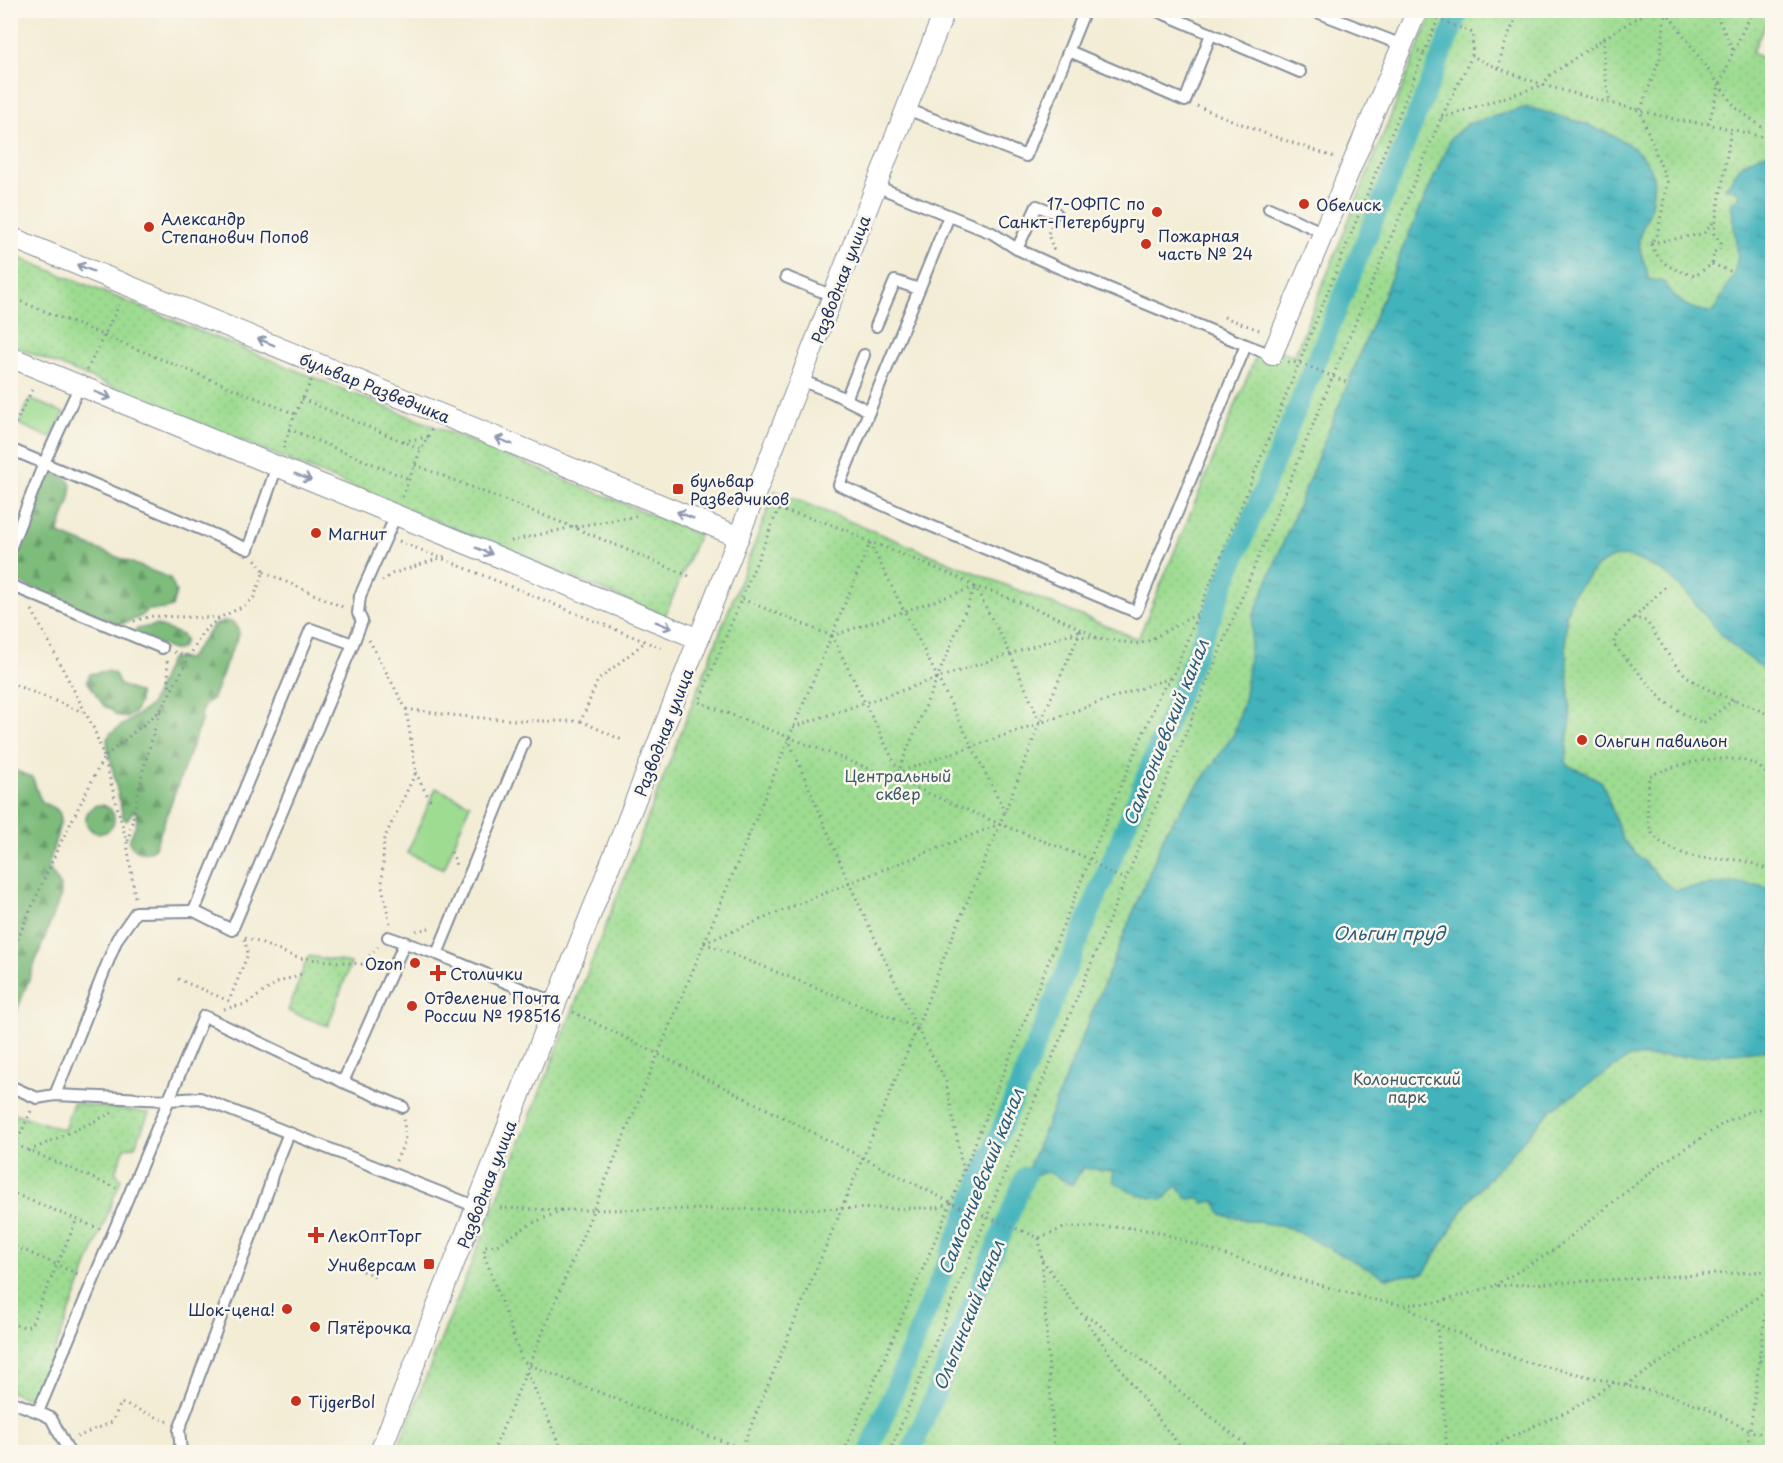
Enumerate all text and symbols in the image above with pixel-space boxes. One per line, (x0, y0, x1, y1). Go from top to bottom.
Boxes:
place label: 17-ОФПС по Санкт-Петербургу (998, 191, 1145, 233)
place label: Обелиск (1316, 192, 1382, 216)
marker: Обелиск (1297, 197, 1311, 211)
marker: 17-ОФПС по Санкт-Петербургу (1150, 205, 1164, 219)
place label: Александр Степанович Попов (161, 206, 309, 248)
street label: Разводная улица (805, 212, 875, 346)
marker: Александр Степанович Попов (142, 220, 156, 234)
place label: Пожарная часть № 24 (1158, 223, 1253, 265)
marker: Пожарная часть № 24 (1139, 237, 1153, 251)
one-way arrow (77, 262, 95, 273)
one-way arrow (257, 336, 275, 347)
street label: бульвар Разведчика (296, 346, 454, 428)
one-way arrow (94, 390, 112, 401)
one-way arrow (496, 435, 514, 446)
place label: бульвар Разведчиков (690, 468, 789, 510)
one-way arrow (293, 472, 312, 483)
marker: бульвар Разведчиков (671, 482, 685, 496)
one-way arrow (676, 509, 694, 520)
place label: Магнит (328, 521, 388, 545)
marker: Магнит (309, 526, 323, 540)
one-way arrow (474, 546, 492, 557)
one-way arrow (654, 620, 673, 631)
water label: Самсониевский канал (1115, 634, 1215, 829)
street label: Разводная улица (628, 665, 698, 799)
place label: Ольгин павильон (1594, 728, 1728, 752)
marker: Ольгин павильон (1575, 733, 1589, 747)
park label: Центральный сквер (845, 763, 951, 805)
water label: Ольгин пруд (1333, 919, 1446, 946)
place label: Ozon (365, 951, 403, 975)
marker: Ozon (408, 956, 422, 970)
place label: Столички (450, 961, 523, 985)
marker: Столички (431, 966, 445, 980)
place label: Отделение Почта России № 198516 (424, 985, 561, 1027)
marker: Отделение Почта России № 198516 (405, 999, 419, 1013)
park label: Колонистский парк (1353, 1066, 1461, 1108)
water label: Самсониевский канал (930, 1083, 1030, 1278)
street label: Разводная улица (451, 1117, 521, 1251)
place label: ЛекОптТорг (328, 1223, 422, 1247)
marker: ЛекОптТорг (309, 1228, 323, 1242)
water label: Ольгинский канал (925, 1235, 1011, 1394)
place label: Универсам (328, 1252, 417, 1276)
marker: Универсам (422, 1257, 436, 1271)
place label: Шок-цена! (188, 1297, 275, 1321)
marker: Шок-цена! (280, 1302, 294, 1316)
place label: Пятёрочка (327, 1315, 412, 1339)
marker: Пятёрочка (308, 1320, 322, 1334)
place label: TijgerBol (308, 1389, 375, 1413)
marker: TijgerBol (289, 1394, 303, 1408)

